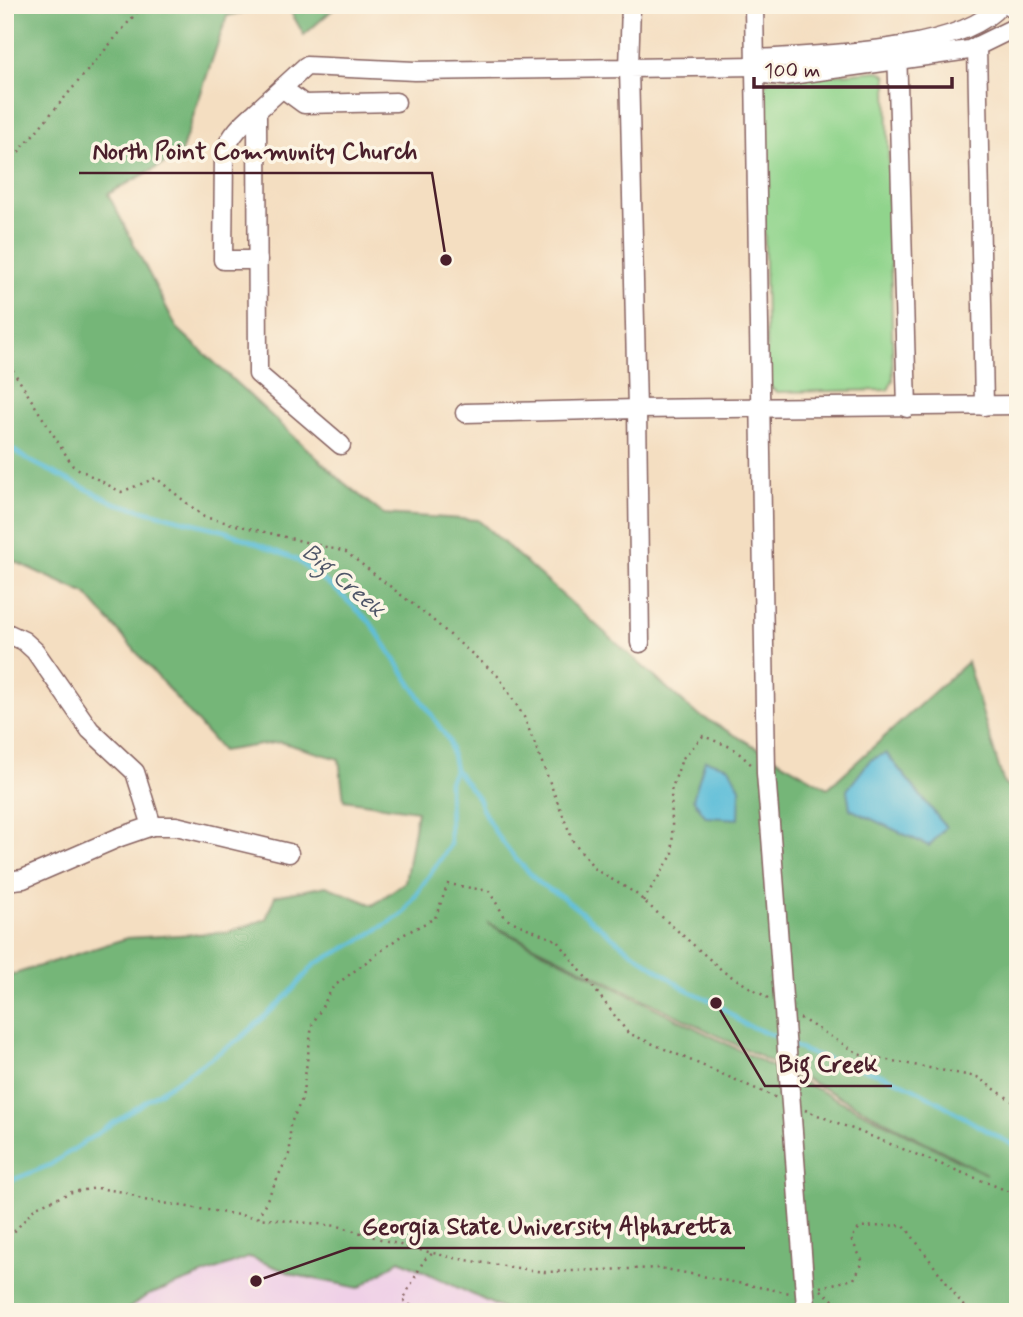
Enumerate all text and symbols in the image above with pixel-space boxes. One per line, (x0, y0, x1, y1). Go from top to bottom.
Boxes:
scale bar (754, 46, 951, 90)
text: 100 m (764, 57, 820, 85)
callout: North Point Community Church (79, 128, 432, 173)
text: North Point Community Church (92, 137, 418, 168)
water label: Big Creek (293, 537, 392, 628)
callout: Big Creek (765, 1041, 892, 1086)
text: Big Creek (778, 1050, 878, 1084)
callout: Georgia State University Alpharetta (350, 1203, 745, 1248)
text: Georgia State University Alpharetta (362, 1212, 732, 1246)

